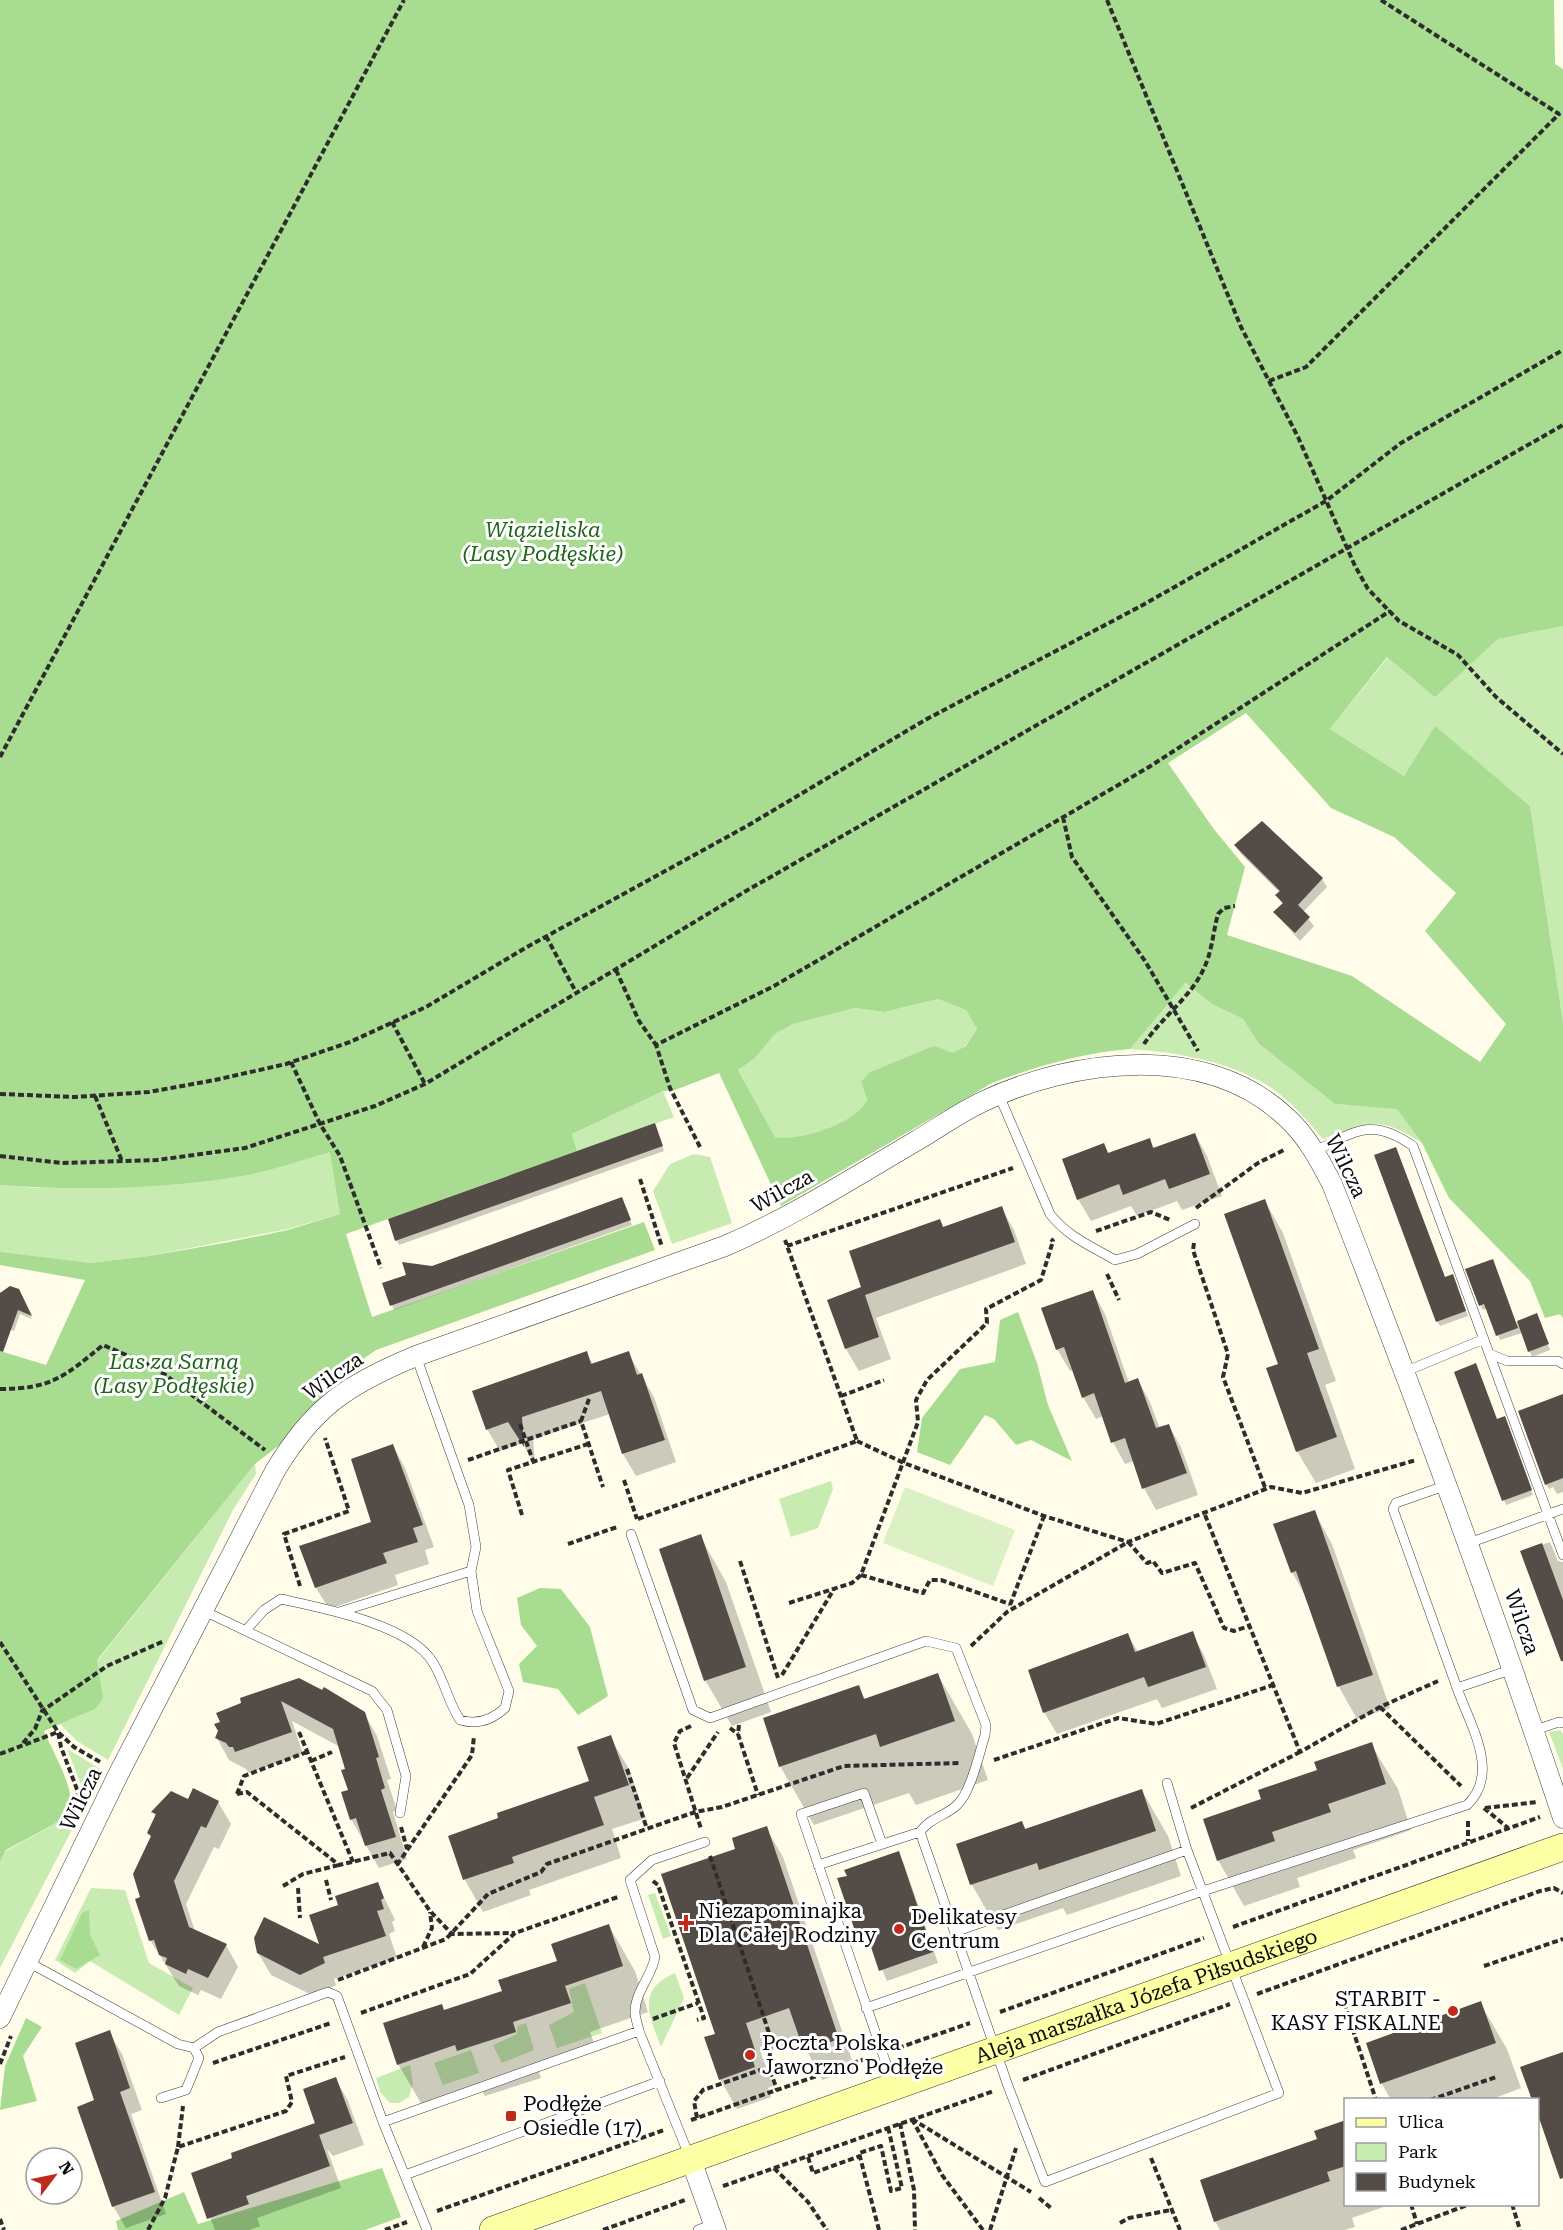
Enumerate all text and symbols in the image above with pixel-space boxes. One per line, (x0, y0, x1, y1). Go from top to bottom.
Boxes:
park label: Wiązieliska (Lasy Podłęskie) (462, 518, 624, 566)
street label: Wilcza (1320, 1130, 1372, 1202)
street label: Wilcza (747, 1164, 818, 1218)
street label: Wilcza (298, 1346, 368, 1405)
park label: Las za Sarną (Lasy Podłęskie) (93, 1350, 255, 1398)
street label: Wilcza (1500, 1586, 1545, 1658)
street label: Wilcza (55, 1763, 107, 1835)
place label: Niezapominajka Dla Całej Rodziny (698, 1899, 877, 1947)
place label: Delikatesy Centrum (911, 1905, 1018, 1953)
marker: Niezapominajka Dla Całej Rodziny (679, 1916, 693, 1930)
marker: Delikatesy Centrum (892, 1922, 906, 1936)
street label: Aleja marszałka Józefa Piłsudskiego (972, 1924, 1321, 2068)
place label: STARBIT - KASY FISKALNE (1271, 1987, 1441, 2035)
marker: STARBIT - KASY FISKALNE (1446, 2004, 1460, 2018)
place label: Poczta Polska Jaworzno Podłęże (762, 2031, 943, 2079)
marker: Poczta Polska Jaworzno Podłęże (743, 2048, 757, 2062)
place label: Podłęże Osiedle (17) (523, 2092, 642, 2140)
legend (1344, 2098, 1539, 2206)
marker: Podłęże Osiedle (17) (504, 2109, 518, 2123)
text: Ulica (1398, 2111, 1444, 2132)
text: Park (1398, 2141, 1438, 2162)
north arrow (24, 2146, 84, 2206)
text: N (55, 2158, 78, 2179)
text: Budynek (1398, 2171, 1476, 2192)

